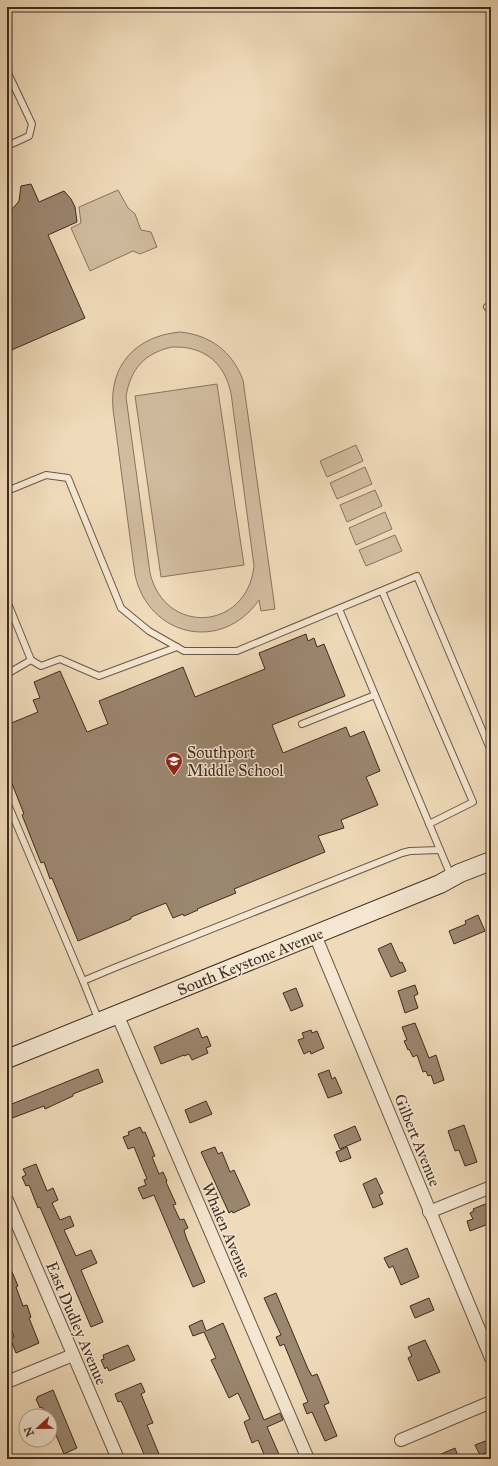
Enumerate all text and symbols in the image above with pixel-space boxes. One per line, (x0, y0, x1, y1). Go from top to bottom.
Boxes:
place label: Southport Middle School (187, 743, 284, 780)
school or university icon: Southport Middle School (164, 751, 184, 776)
street label: South Keystone Avenue (174, 923, 326, 999)
street label: Gilbert Avenue (390, 1091, 445, 1189)
street label: Whalen Avenue (198, 1180, 255, 1281)
street label: East Dudley Avenue (42, 1259, 111, 1388)
north arrow (18, 1408, 58, 1448)
text: N (21, 1424, 37, 1438)

